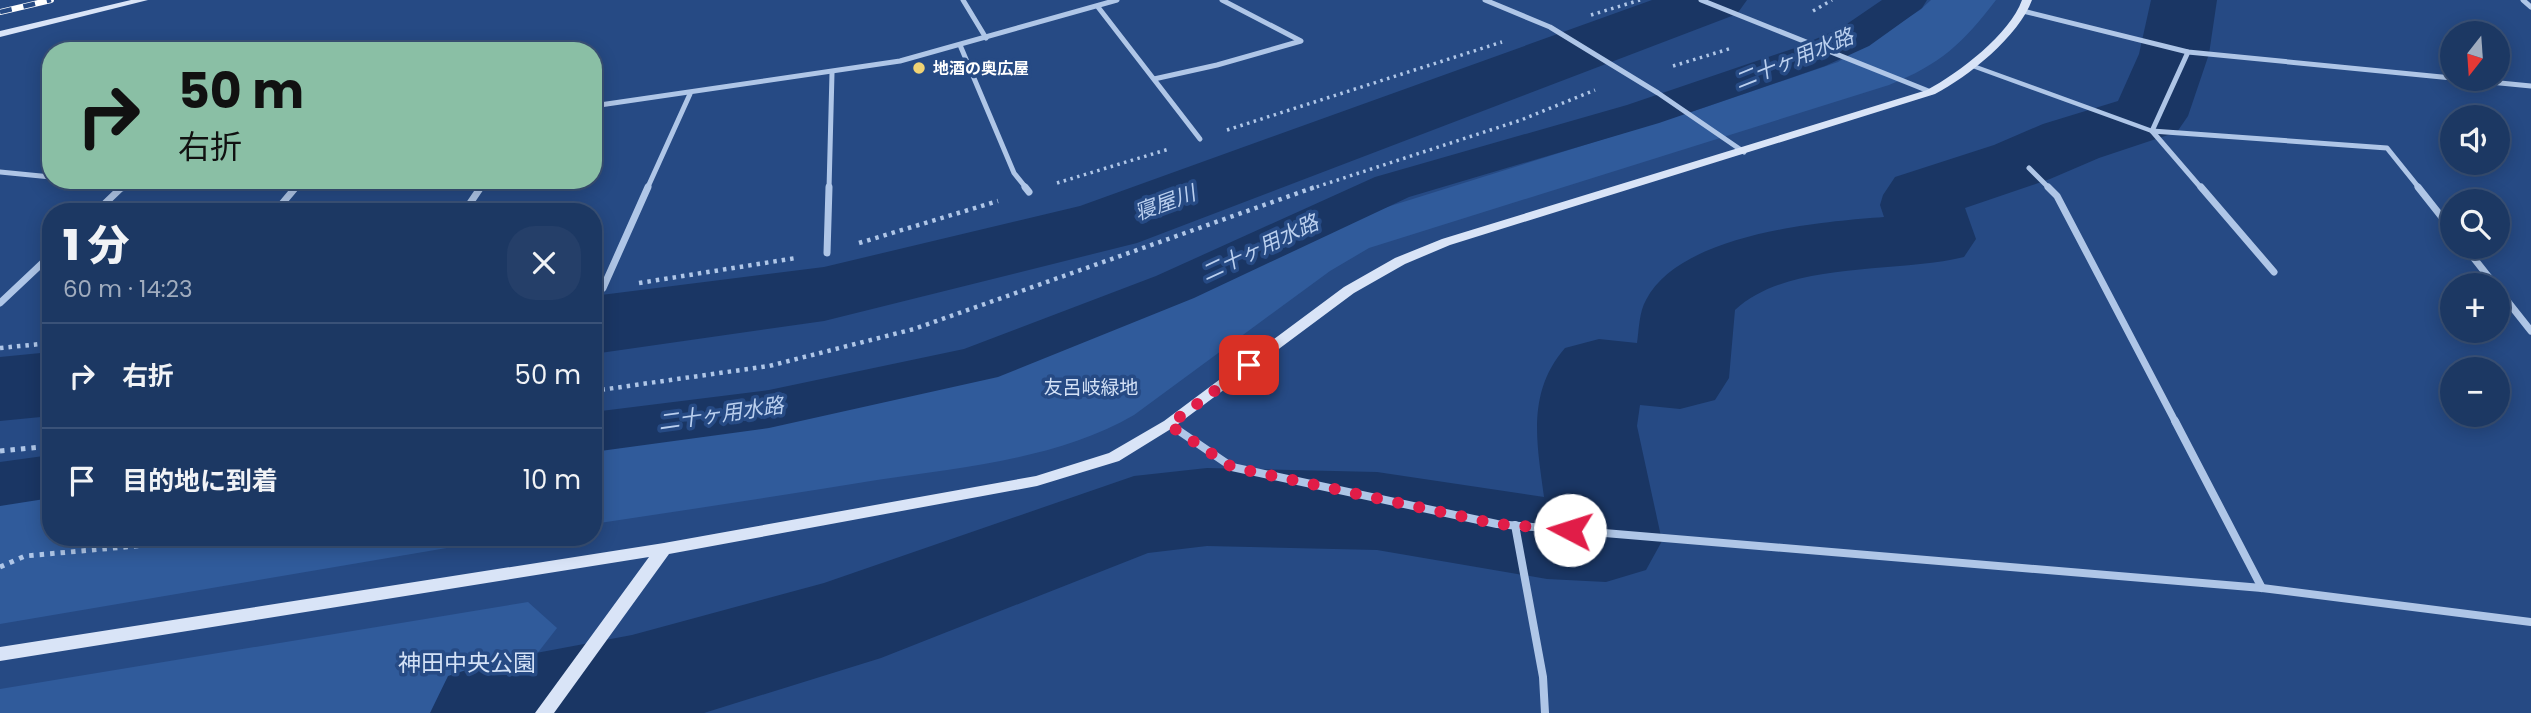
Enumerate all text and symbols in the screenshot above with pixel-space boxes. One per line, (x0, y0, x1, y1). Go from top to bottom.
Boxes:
water label: 二十ヶ用水路 (1730, 21, 1860, 96)
north arrow (2440, 21, 2510, 91)
map controls (2440, 21, 2510, 427)
text: 50 m (178, 57, 304, 125)
place label: 地酒の奥広屋 (933, 57, 1029, 80)
marker: 地酒の奥広屋 (911, 60, 927, 76)
icon: right (63, 70, 154, 161)
button: sound (2440, 105, 2510, 175)
text: 右折 (178, 124, 242, 169)
water label: 寝屋川 (1130, 177, 1201, 227)
button: search (2440, 189, 2510, 259)
water label: 二十ヶ用水路 (1197, 207, 1325, 287)
text: 1 分 (63, 216, 129, 275)
button: close (507, 226, 581, 300)
text: 60 m · 14:23 (63, 273, 193, 305)
button: + (2440, 273, 2510, 343)
pin (1219, 335, 1279, 395)
icon: arrive (1230, 346, 1268, 384)
icon: right (63, 357, 101, 395)
text: 50 m (515, 357, 581, 393)
button: − (2440, 357, 2510, 427)
text: 右折 (122, 358, 174, 394)
park label: 友呂岐緑地 (1043, 374, 1139, 401)
water label: 二十ヶ用水路 (657, 390, 787, 437)
icon: arrive (63, 462, 101, 500)
text: 10 m (523, 462, 581, 498)
text: 目的地に到着 (122, 463, 278, 499)
position arrow (1533, 493, 1607, 567)
park label: 神田中央公園 (398, 647, 536, 679)

